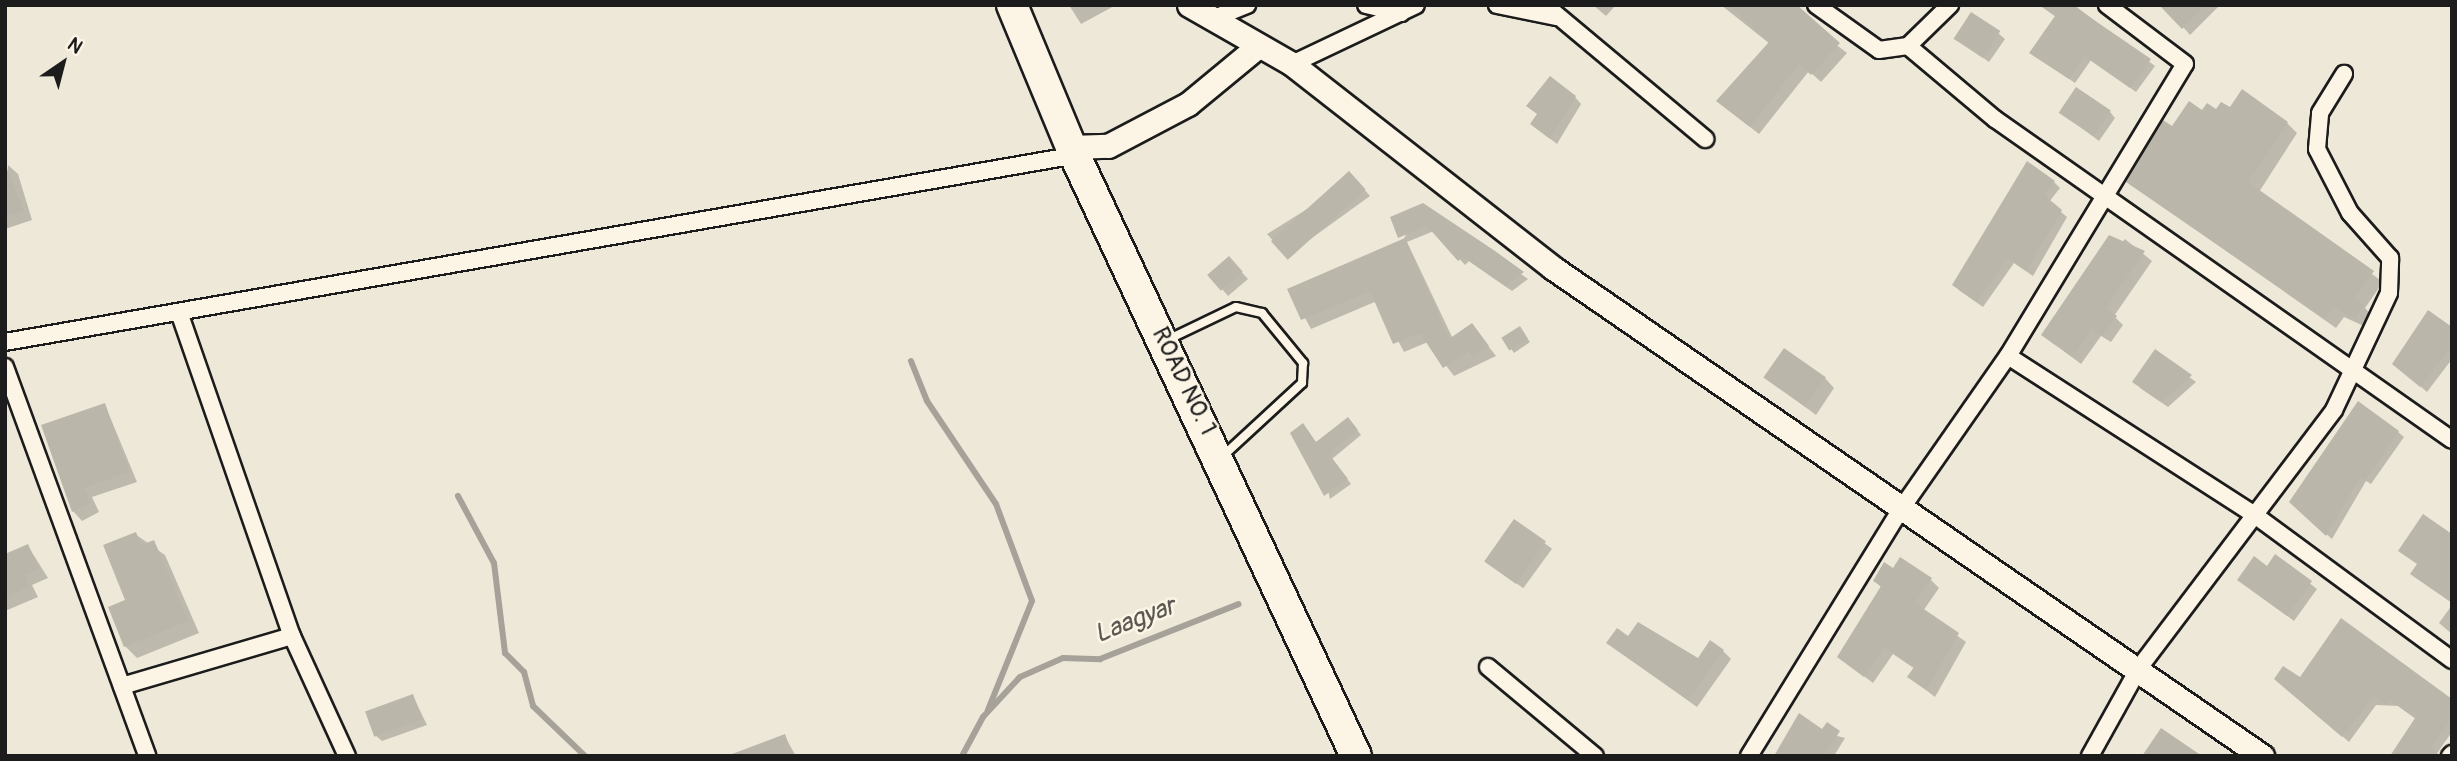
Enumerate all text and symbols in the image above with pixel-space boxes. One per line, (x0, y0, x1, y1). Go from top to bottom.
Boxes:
north arrow (28, 28, 98, 98)
text: N (63, 32, 87, 59)
street label: ROAD NO. 1 (1146, 322, 1222, 440)
water label: Laagyar (1090, 591, 1180, 651)

